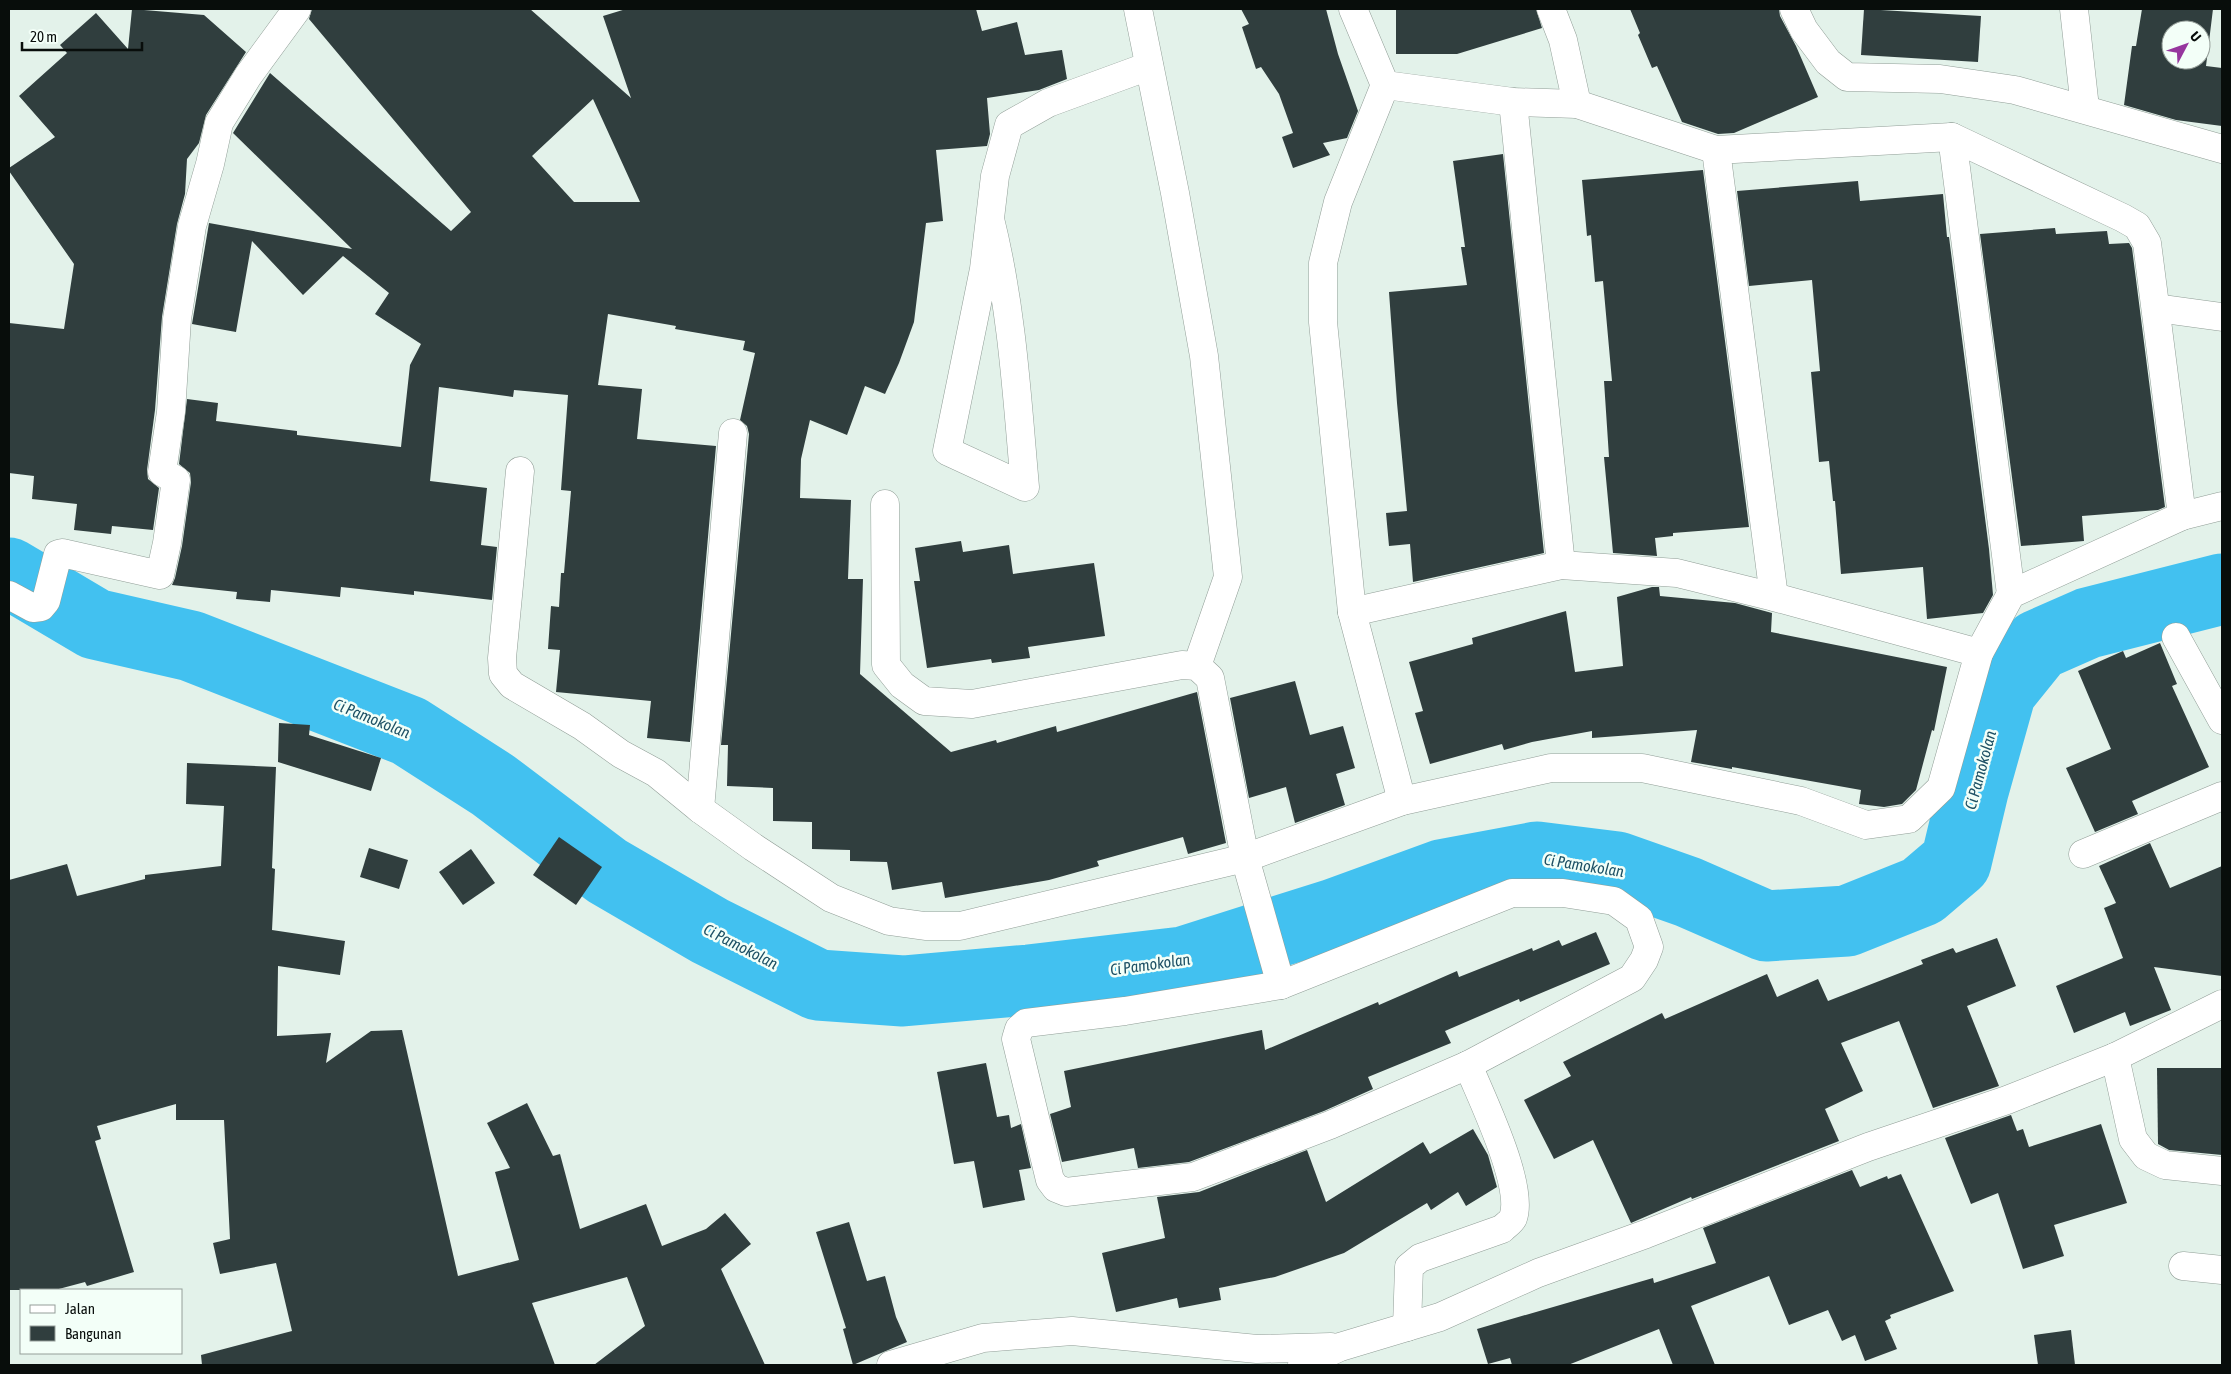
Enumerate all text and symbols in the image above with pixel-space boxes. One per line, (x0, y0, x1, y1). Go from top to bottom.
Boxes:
scale bar (22, 20, 142, 52)
north arrow (2161, 20, 2211, 70)
text: 20 m (30, 28, 57, 45)
text: U (2187, 28, 2205, 45)
water label: Ci Pamokolan (331, 695, 413, 742)
water label: Ci Pamokolan (1961, 728, 1999, 811)
water label: Ci Pamokolan (1543, 850, 1625, 880)
water label: Ci Pamokolan (701, 920, 781, 972)
water label: Ci Pamokolan (1109, 949, 1191, 979)
legend (20, 1289, 182, 1354)
text: Jalan (65, 1300, 95, 1317)
text: Bangunan (65, 1325, 122, 1342)

